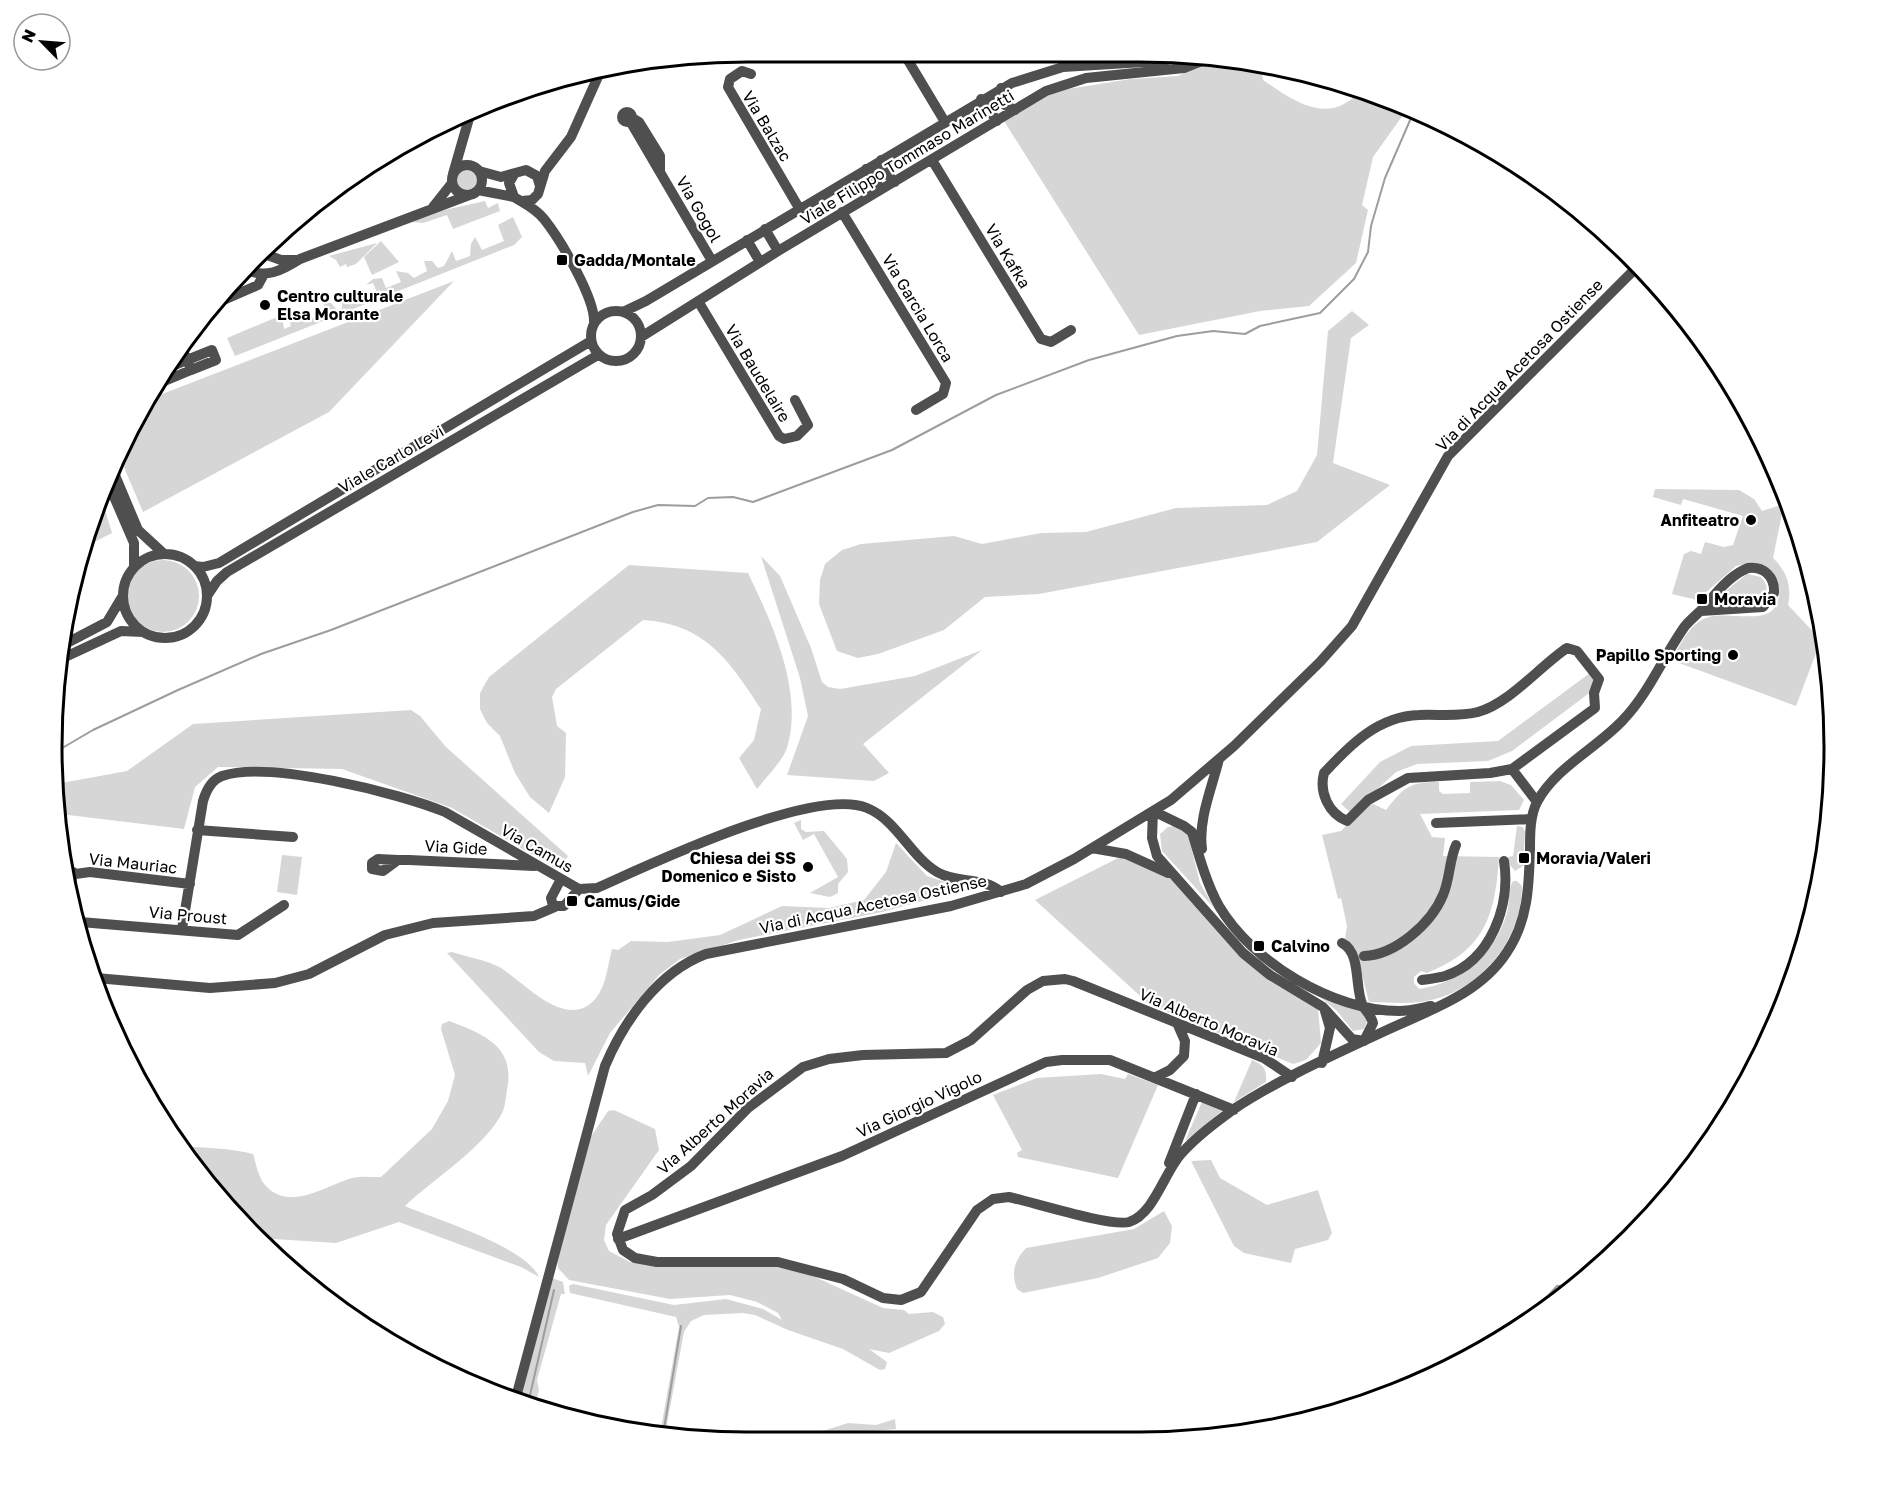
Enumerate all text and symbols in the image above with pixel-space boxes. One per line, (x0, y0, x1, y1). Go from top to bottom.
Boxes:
north arrow (12, 12, 72, 72)
text: N (17, 26, 40, 45)
street label: Viale Filippo Tommaso Marinetti (797, 85, 1017, 229)
street label: Via Balzac (738, 87, 796, 165)
street label: Via Gogol (672, 172, 726, 246)
street label: Via Kafka (981, 220, 1035, 292)
place label: Gadda/Montale (574, 250, 696, 270)
street label: Via Garcia Lorca (878, 250, 958, 366)
marker: Gadda/Montale (555, 253, 569, 267)
street label: Via di Acqua Acetosa Ostiense (1431, 275, 1607, 455)
place label: Centro culturale Elsa Morante (277, 286, 403, 324)
marker: Centro culturale Elsa Morante (258, 298, 272, 312)
street label: Via Baudelaire (721, 321, 795, 425)
street label: Viale Carlo Levi (335, 421, 447, 497)
place label: Anfiteatro (1661, 510, 1739, 530)
marker: Anfiteatro (1744, 513, 1758, 527)
place label: Moravia (1714, 589, 1776, 609)
marker: Moravia (1695, 592, 1709, 606)
place label: Papillo Sporting (1596, 645, 1721, 665)
marker: Papillo Sporting (1726, 648, 1740, 662)
street label: Via Camus (497, 819, 577, 877)
street label: Via Gide (424, 835, 488, 859)
street label: Via Mauriac (88, 848, 178, 878)
place label: Chiesa dei SS Domenico e Sisto (661, 848, 796, 886)
place label: Moravia/Valeri (1536, 848, 1651, 868)
marker: Moravia/Valeri (1517, 851, 1531, 865)
marker: Chiesa dei SS Domenico e Sisto (801, 860, 815, 874)
street label: Via di Acqua Acetosa Ostiense (757, 870, 989, 938)
place label: Camus/Gide (584, 891, 680, 911)
marker: Camus/Gide (565, 894, 579, 908)
street label: Via Proust (148, 902, 228, 928)
place label: Calvino (1271, 936, 1330, 956)
marker: Calvino (1252, 939, 1266, 953)
street label: Via Alberto Moravia (1136, 984, 1282, 1060)
street label: Via Alberto Moravia (653, 1063, 777, 1179)
street label: Via Giorgio Vigolo (853, 1066, 985, 1142)

